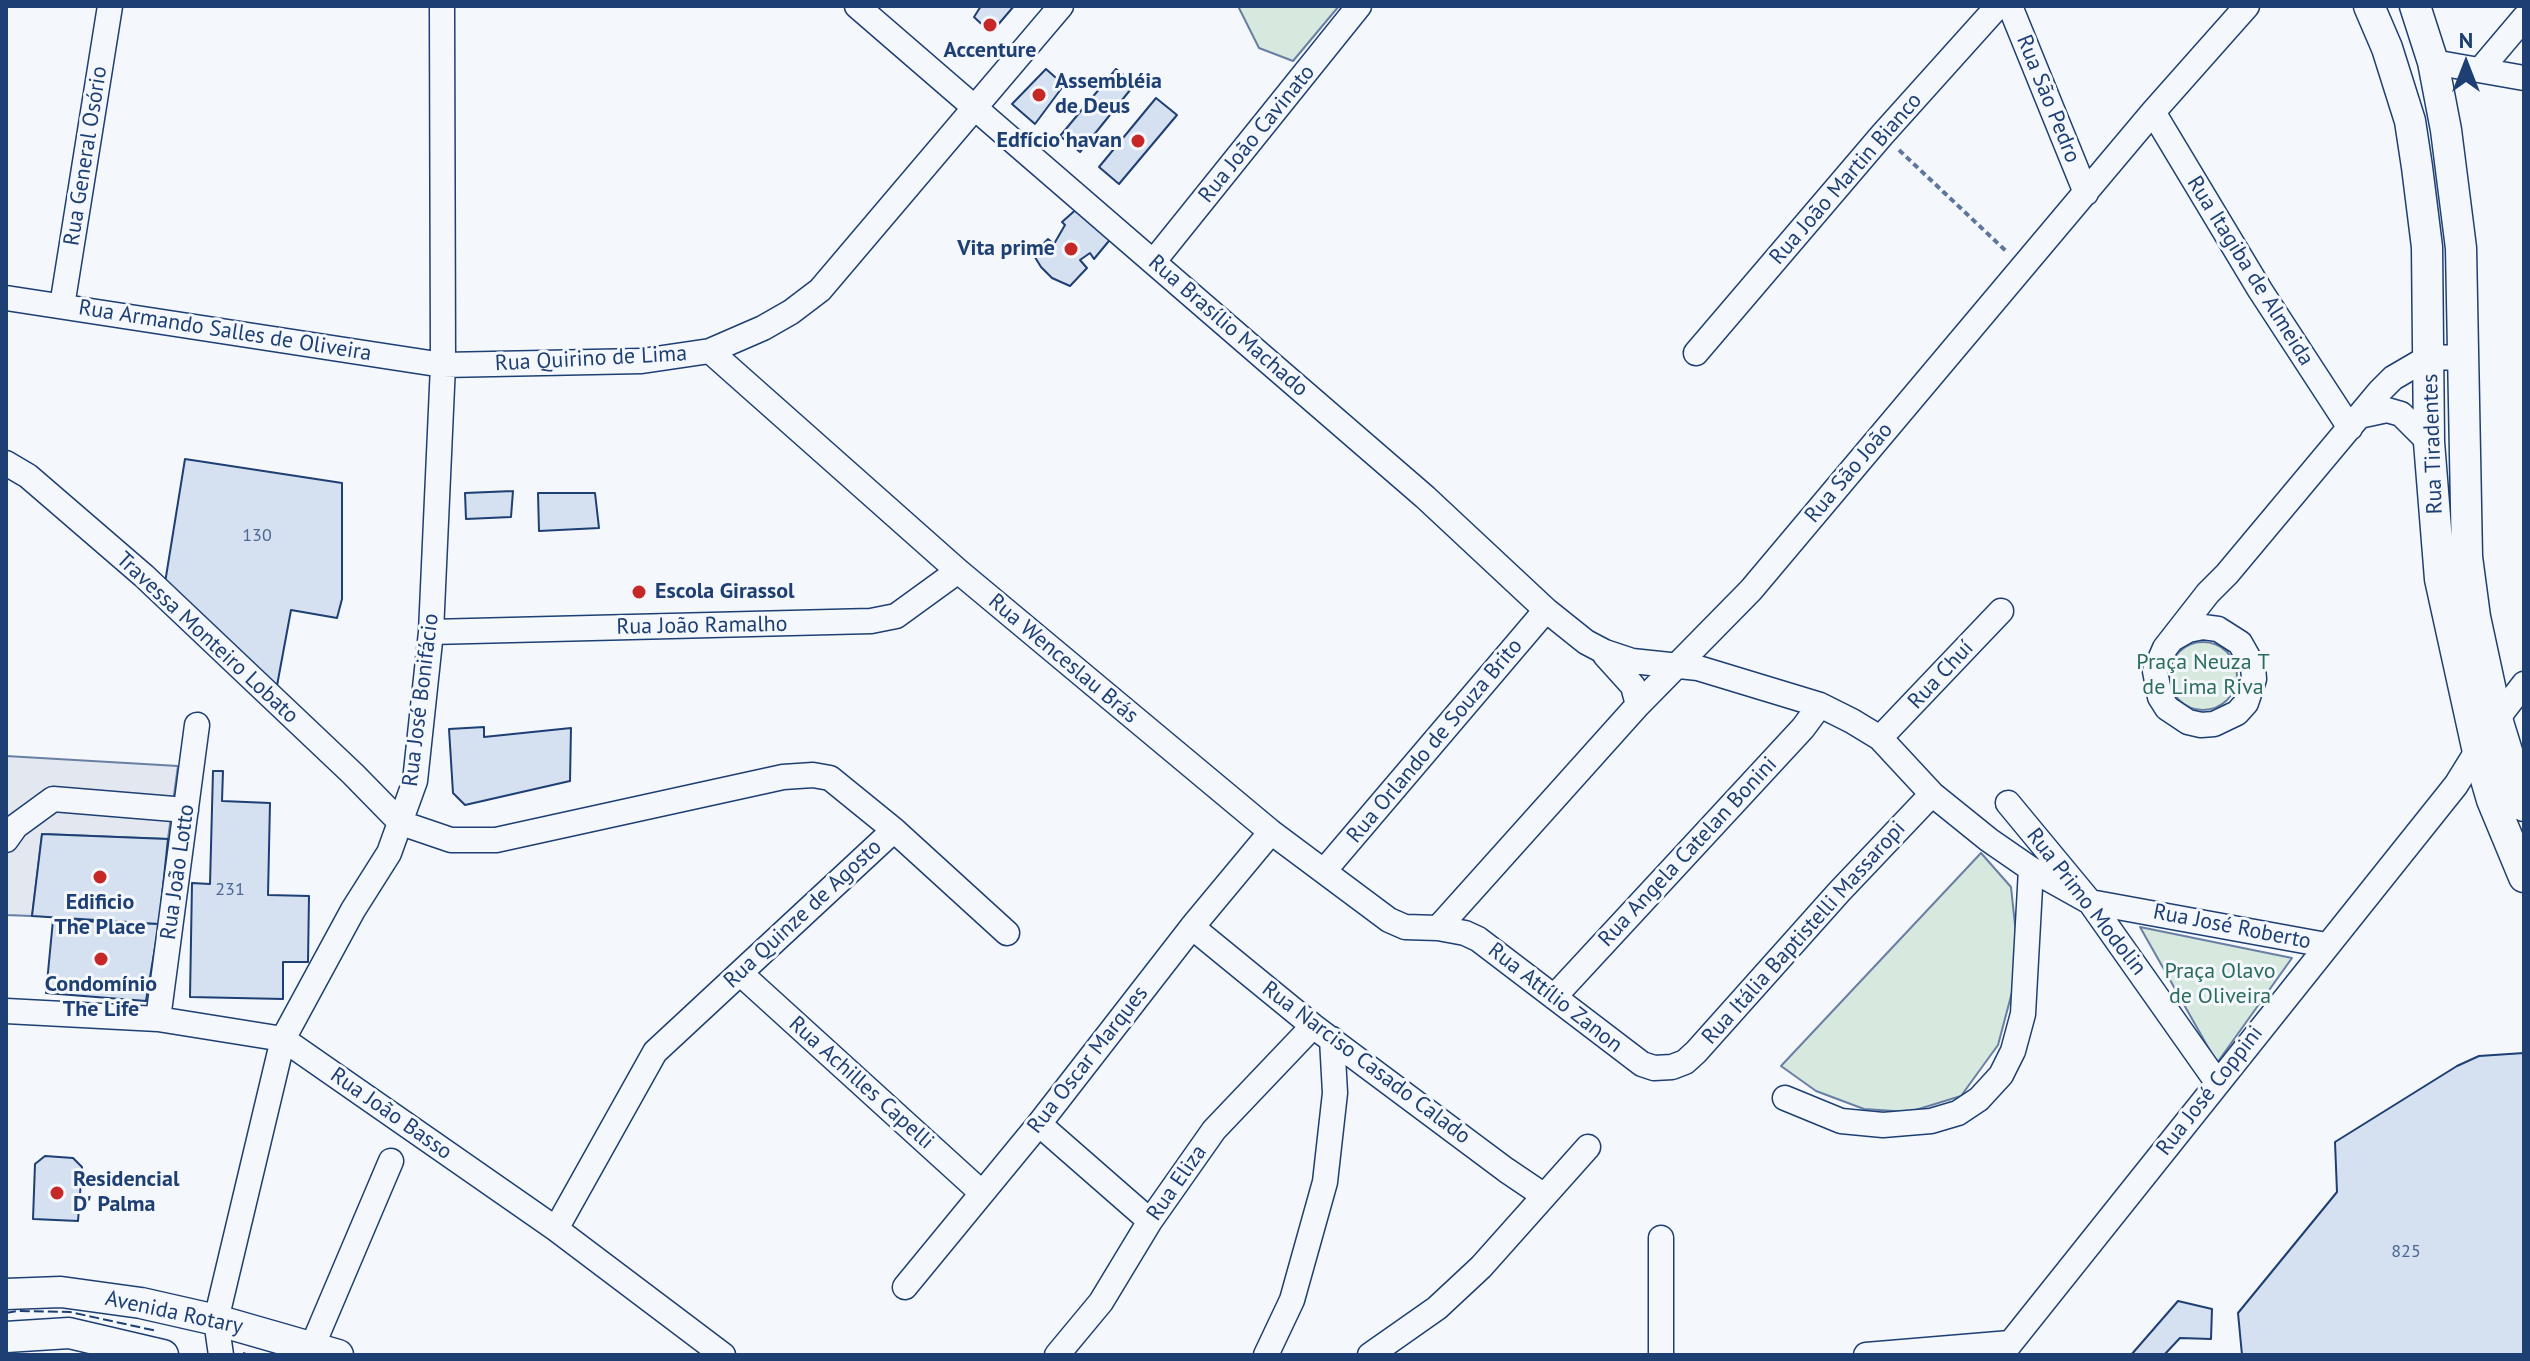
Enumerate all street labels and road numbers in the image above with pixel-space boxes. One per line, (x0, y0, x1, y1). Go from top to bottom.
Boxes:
street label: Rua São Pedro (2010, 31, 2086, 167)
street label: Rua João Cavinato (1193, 60, 1321, 208)
street label: Rua General Osório (59, 64, 113, 248)
street label: Rua João Martin Bianco (1764, 88, 1928, 270)
street label: Rua Itagiba de Almeida (2181, 171, 2319, 371)
street label: Rua Brasílio Machado (1143, 250, 1313, 402)
street label: Rua Armando Salles de Oliveira (77, 295, 373, 367)
street label: Rua Quirino de Lima (494, 341, 688, 377)
street label: Rua Tiradentes (2417, 373, 2449, 515)
street label: Rua São João (1799, 418, 1899, 528)
street label: Travessa Monteiro Lobato (110, 547, 304, 729)
street label: Rua Wenceslau Brás (983, 589, 1143, 729)
street label: Rua João Ramalho (616, 611, 788, 641)
street label: Rua José Bonifácio (397, 612, 445, 788)
street label: Rua Orlando de Souza Brito (1342, 633, 1528, 849)
street label: Rua Chuí (1903, 635, 1979, 715)
street label: Rua Angela Catelan Bonini (1593, 752, 1783, 952)
street label: Rua João Lotto (155, 803, 201, 941)
street label: Rua Itália Baptistelli Massaropi (1697, 816, 1911, 1050)
street label: Rua Primo Modolin (2020, 823, 2152, 981)
street label: Rua Quinze de Agosto (719, 834, 887, 994)
street label: Rua José Roberto (2151, 899, 2313, 955)
street label: Rua Attílio Zanon (1483, 937, 1627, 1059)
street label: Rua Narciso Casado Calado (1257, 976, 1475, 1150)
street label: Rua Oscar Marques (1022, 981, 1154, 1139)
street label: Rua Achilles Capelli (783, 1011, 939, 1155)
street label: Rua José Coppini (2151, 1021, 2269, 1161)
street label: Rua João Basso (325, 1062, 457, 1166)
street label: Rua Eliza (1141, 1140, 1213, 1226)
street label: Avenida Rotary (103, 1286, 245, 1340)

